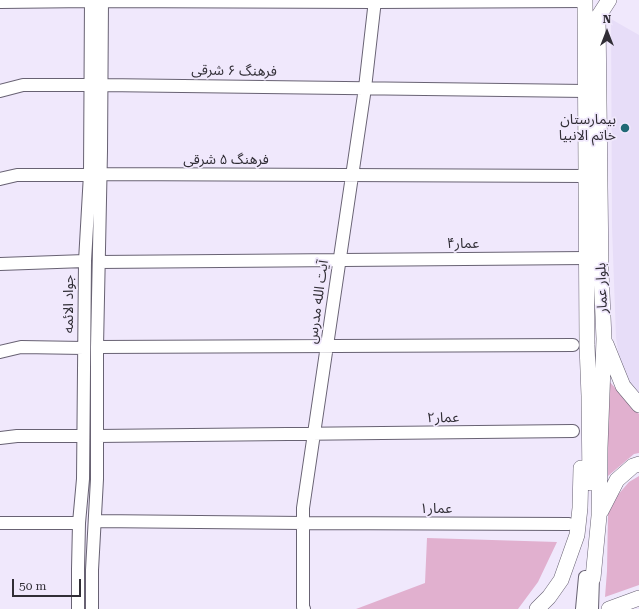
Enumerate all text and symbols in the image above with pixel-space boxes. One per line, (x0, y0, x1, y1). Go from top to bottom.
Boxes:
north arrow (587, 12, 627, 52)
text: N (603, 13, 611, 26)
street label: فرهنگ ۶ شرقی (191, 62, 277, 80)
place label: بیمارستان خاتم الانبیا (559, 112, 616, 144)
marker: بیمارستان خاتم الانبیا (619, 122, 631, 134)
street label: فرهنگ ۵ شرقی (183, 152, 269, 168)
street label: عمار۴ (447, 236, 479, 252)
street label: آیت الله مدرس (304, 259, 332, 345)
street label: بلوار عمار (593, 262, 611, 314)
street label: جواد الائمه (61, 275, 77, 333)
street label: عمار۲ (427, 409, 459, 427)
street label: عمار۱ (420, 501, 452, 517)
scale bar (14, 571, 83, 597)
text: 50 m (19, 579, 46, 593)

